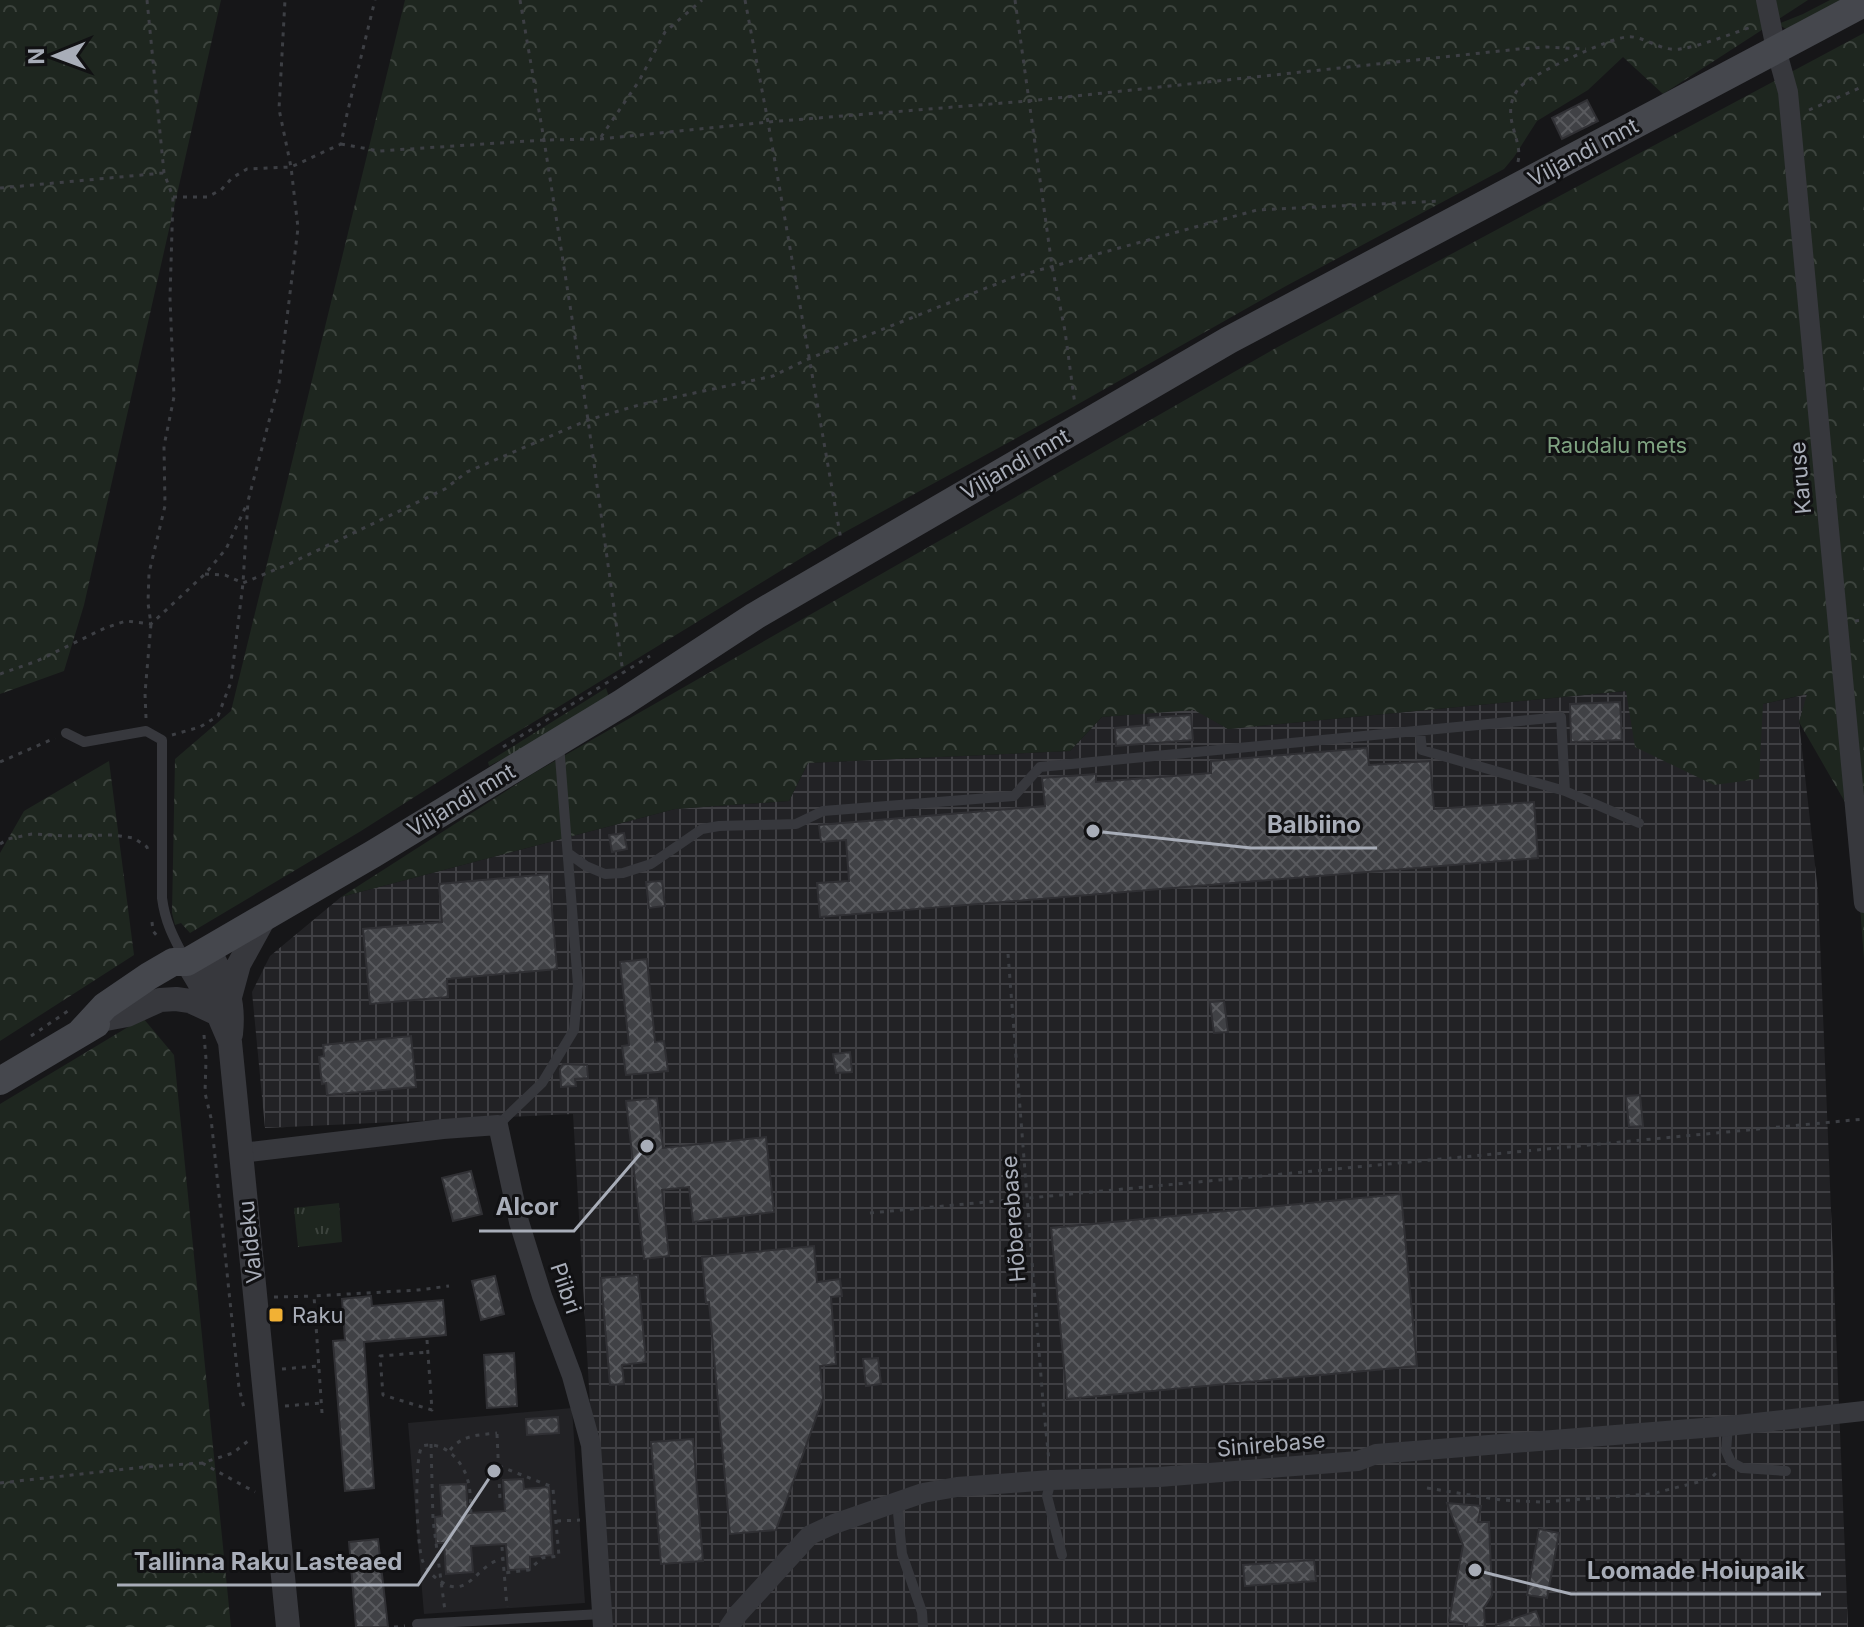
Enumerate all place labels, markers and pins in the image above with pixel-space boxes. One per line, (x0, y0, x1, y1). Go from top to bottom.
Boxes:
callout: Balbiino (1251, 800, 1377, 848)
callout: Alcor (479, 1183, 574, 1231)
place label: Raku (292, 1302, 344, 1328)
marker: Raku (267, 1306, 285, 1324)
callout: Tallinna Raku Lasteaed (117, 1537, 418, 1585)
callout: Loomade Hoiupaik (1571, 1546, 1821, 1594)

